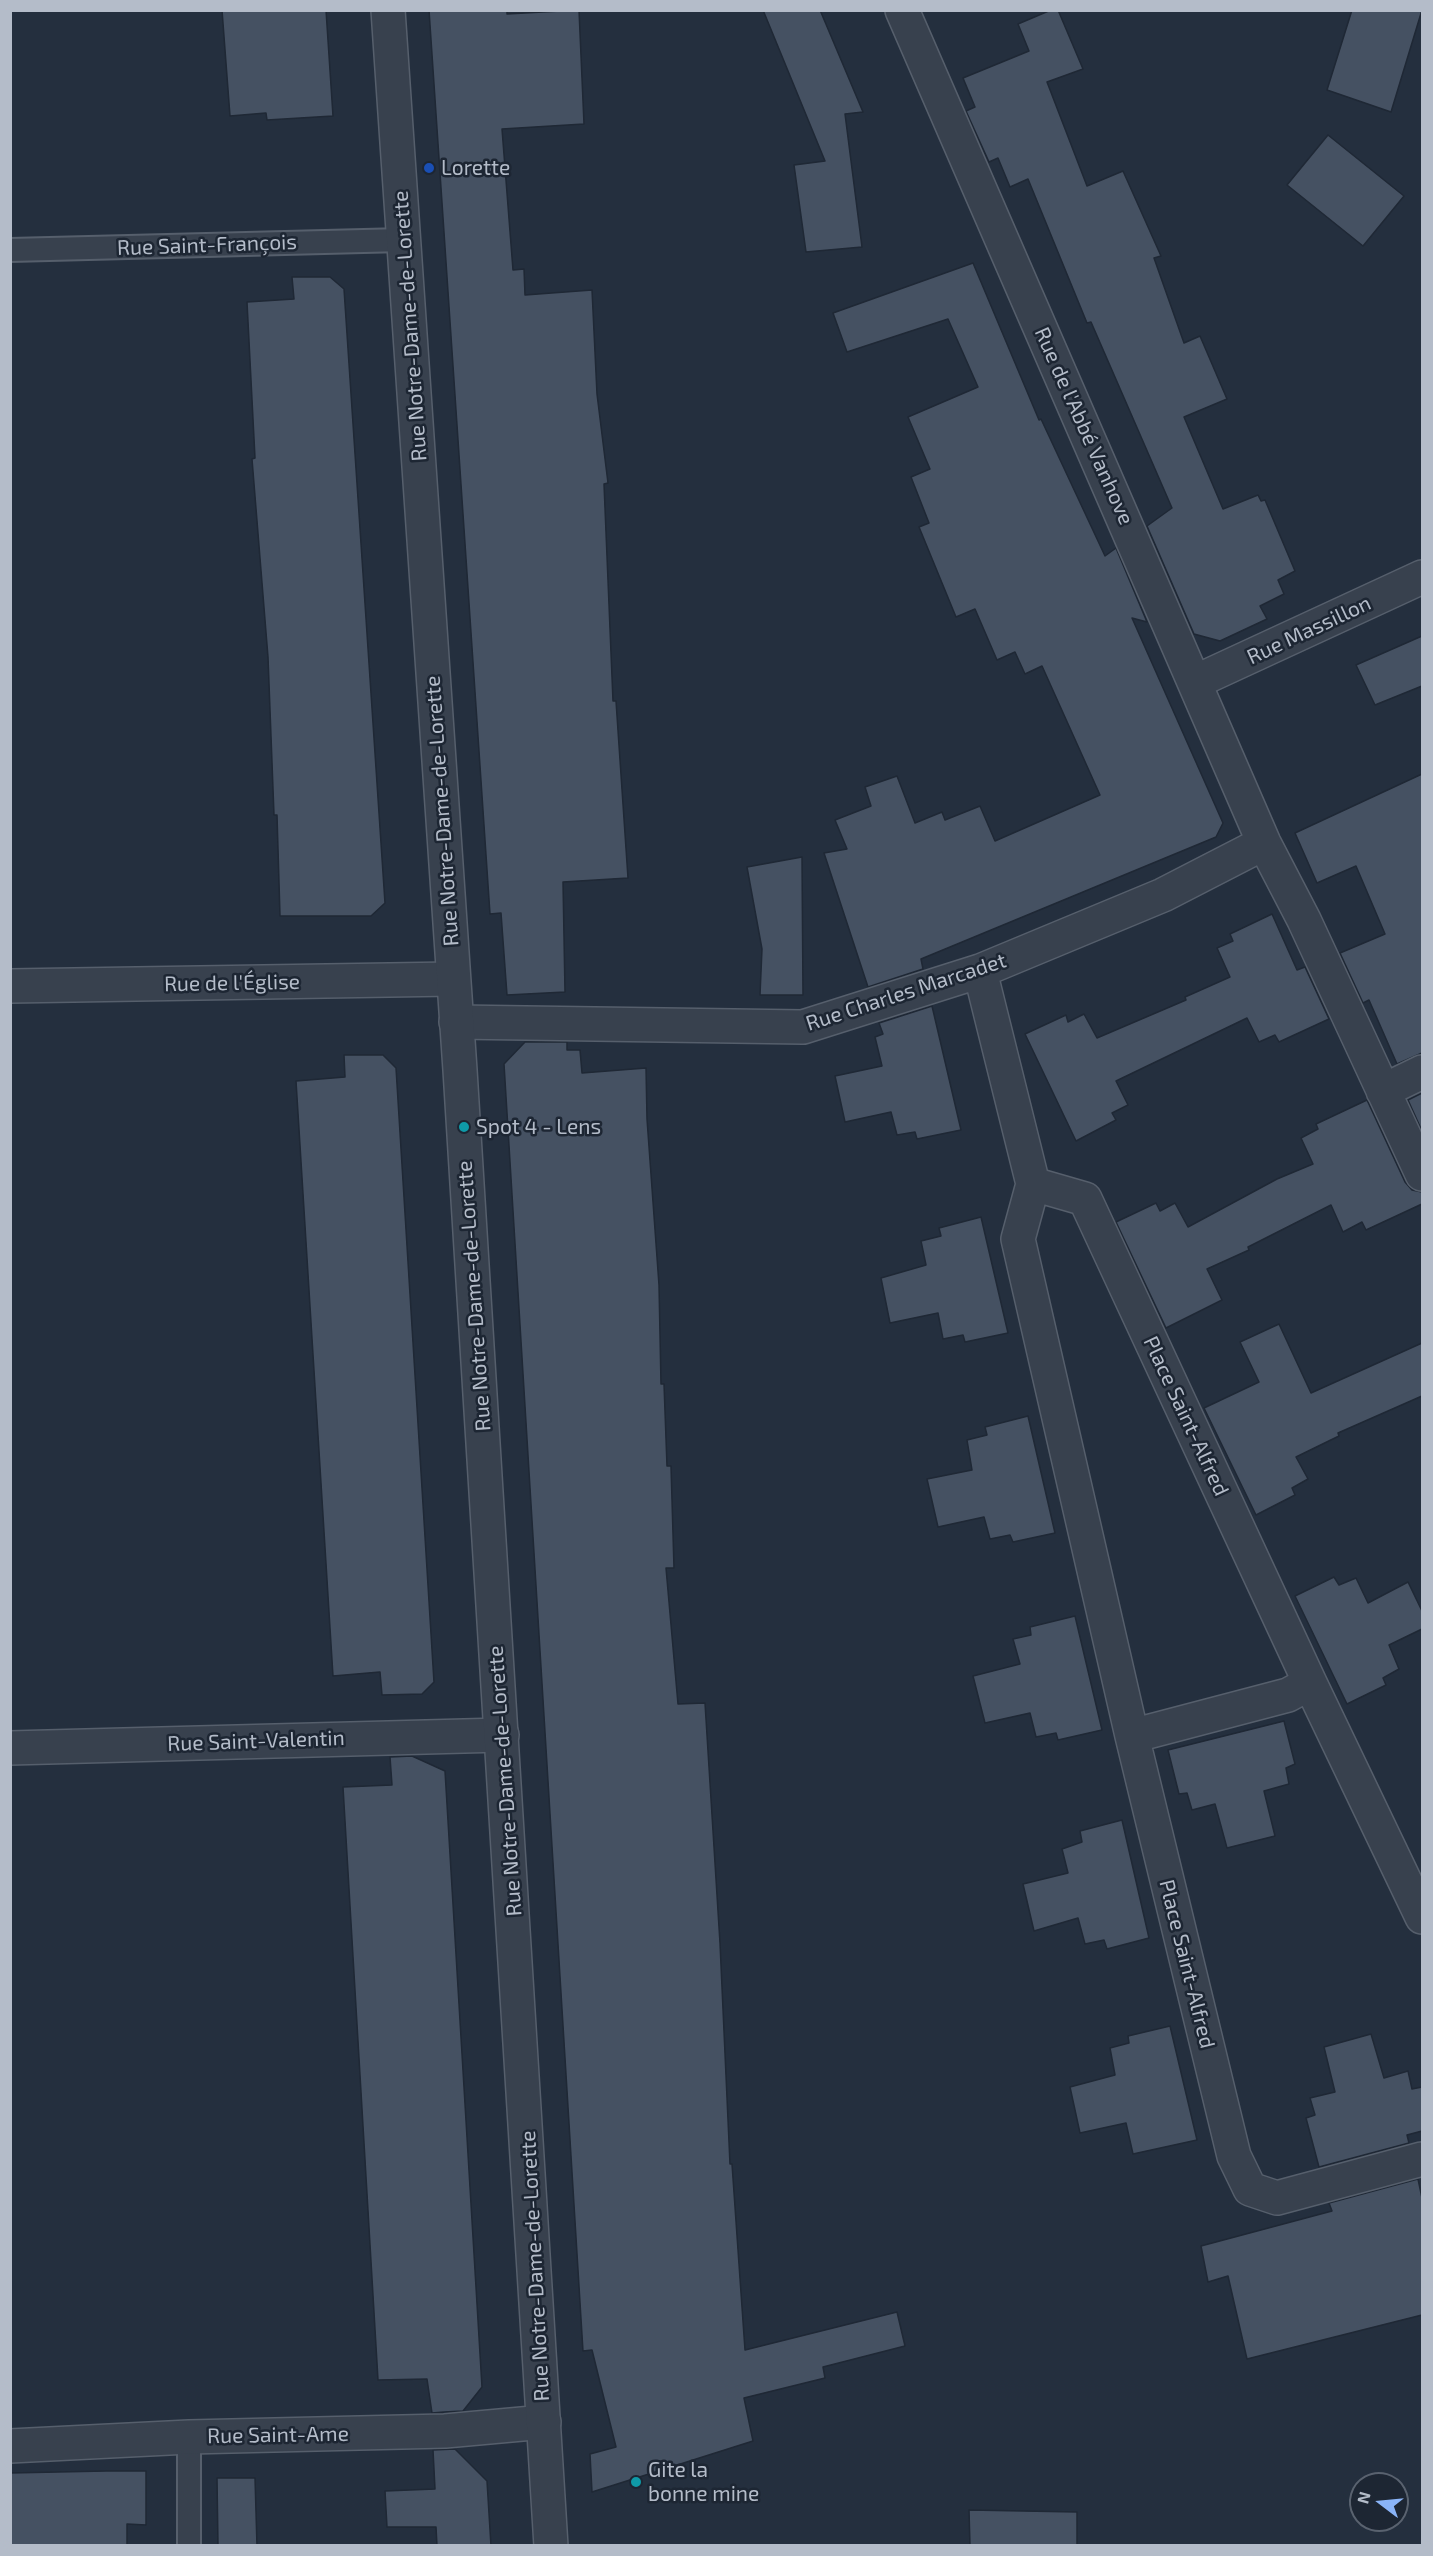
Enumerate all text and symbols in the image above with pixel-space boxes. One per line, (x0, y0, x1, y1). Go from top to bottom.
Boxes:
place label: Lorette (441, 155, 510, 181)
marker: Lorette (422, 161, 436, 175)
street label: Rue Notre-Dame-de-Lorette (388, 190, 432, 462)
street label: Rue Saint-François (117, 229, 297, 261)
street label: Rue de l'Abbé Vanhove (1029, 323, 1139, 529)
street label: Rue Massillon (1243, 590, 1375, 670)
street label: Rue Notre-Dame-de-Lorette (420, 675, 464, 947)
street label: Rue Charles Marcadet (803, 948, 1009, 1036)
street label: Rue de l'Église (164, 969, 300, 997)
place label: Spot 4 - Lens (476, 1114, 601, 1140)
marker: Spot 4 - Lens (457, 1120, 471, 1134)
street label: Rue Notre-Dame-de-Lorette (452, 1160, 496, 1432)
street label: Place Saint-Alfred (1138, 1332, 1234, 1500)
street label: Rue Notre-Dame-de-Lorette (483, 1645, 527, 1917)
street label: Rue Saint-Valentin (167, 1725, 345, 1757)
street label: Place Saint-Alfred (1154, 1877, 1220, 2051)
street label: Rue Notre-Dame-de-Lorette (515, 2130, 555, 2402)
street label: Rue Saint-Ame (207, 2421, 349, 2449)
place label: Gite la bonne mine (648, 2457, 759, 2507)
north arrow (1349, 2472, 1409, 2532)
marker: Gite la bonne mine (629, 2475, 643, 2489)
text: N (1352, 2489, 1374, 2506)

